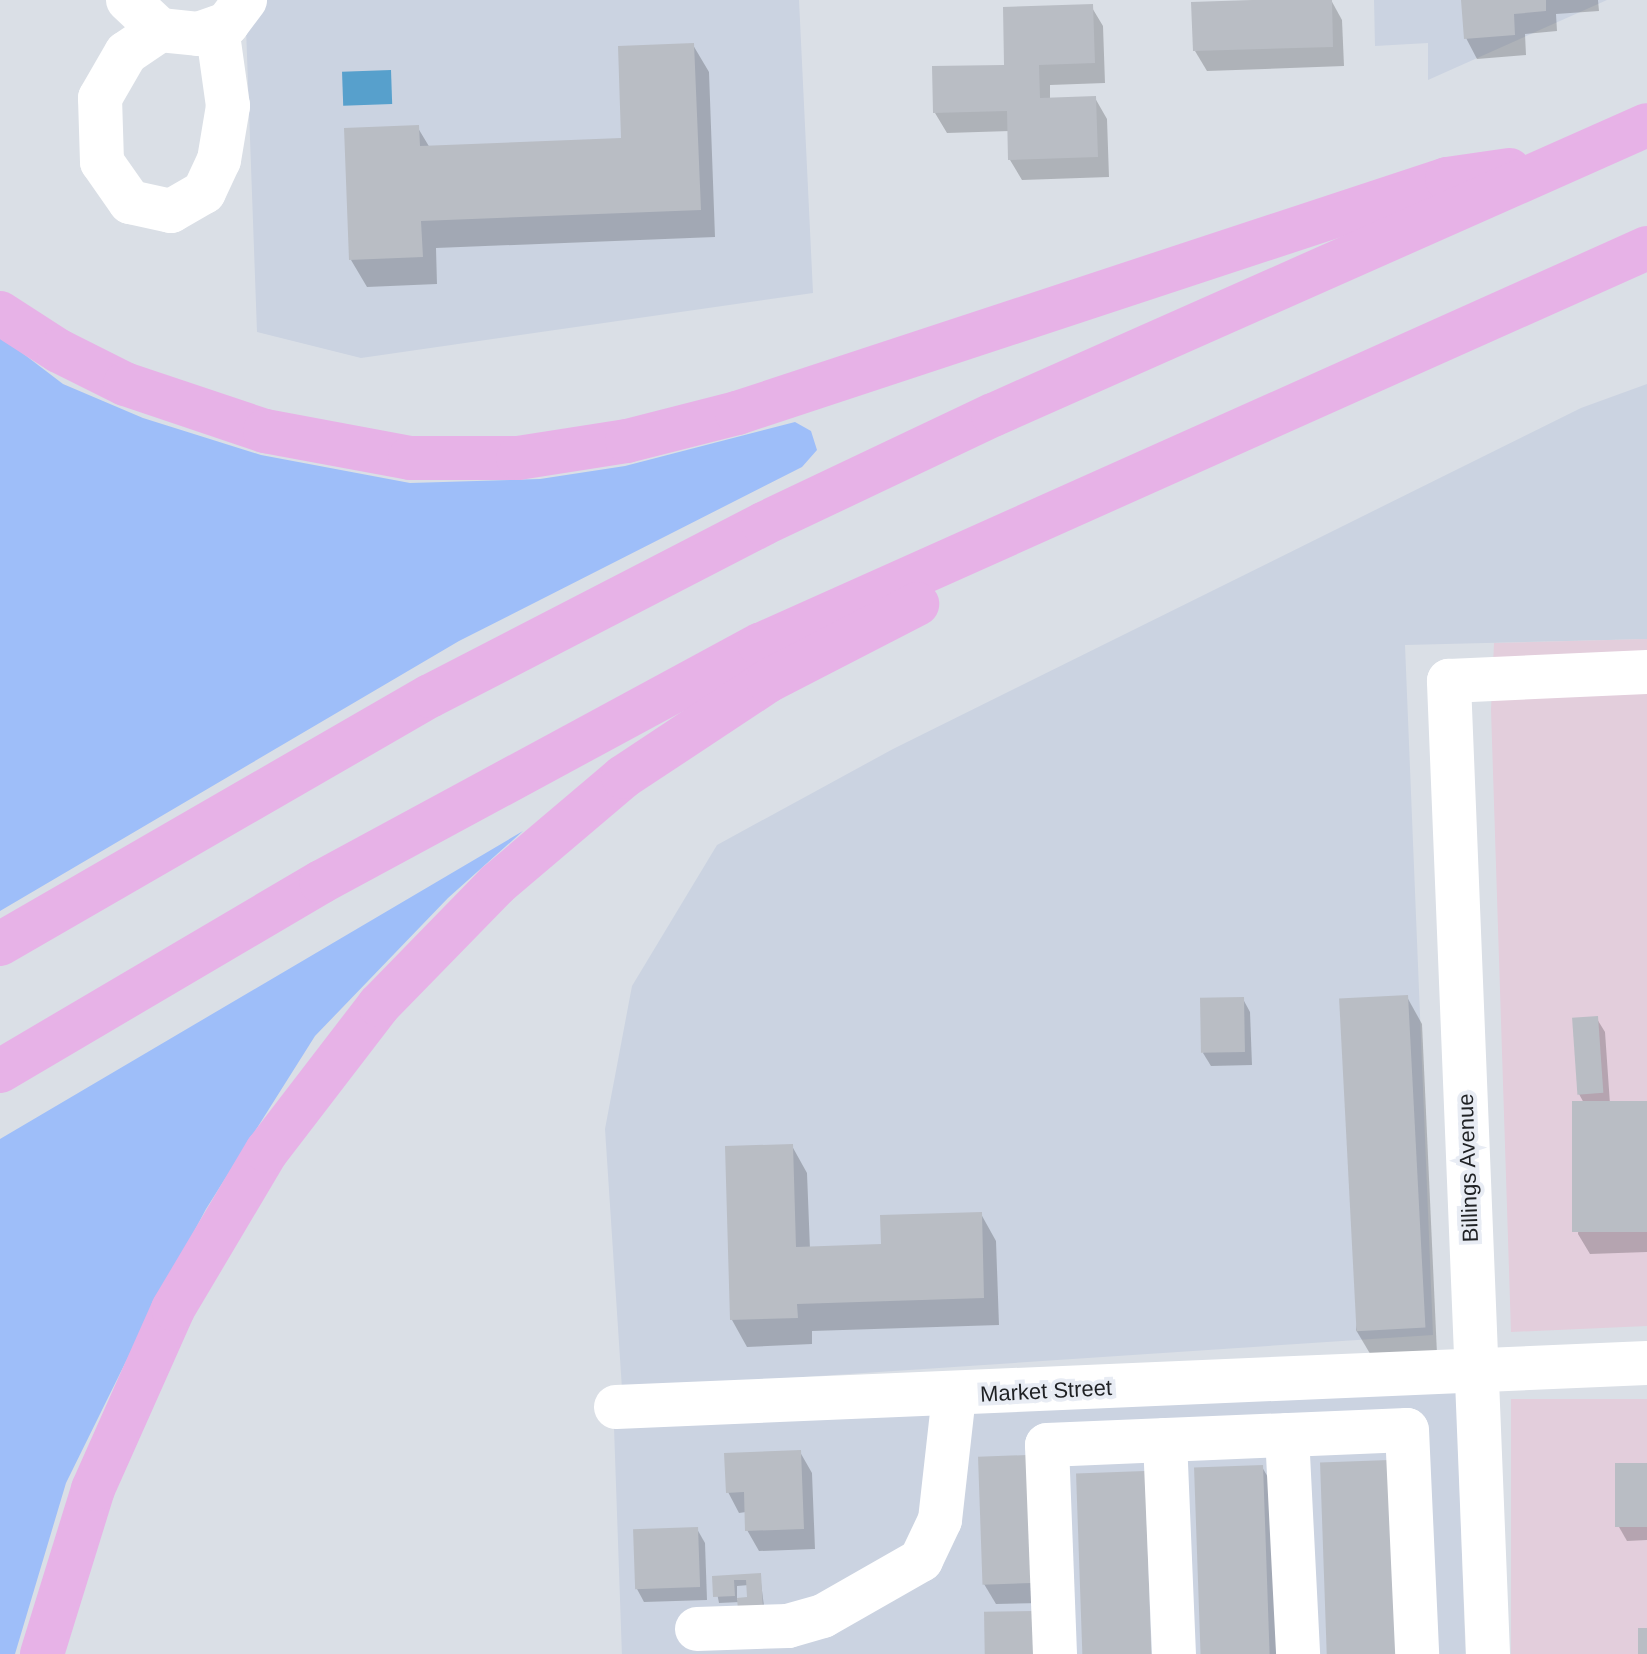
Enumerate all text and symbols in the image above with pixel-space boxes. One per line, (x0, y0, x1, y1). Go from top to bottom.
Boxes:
street label: Billings Avenue (1452, 1093, 1484, 1243)
street label: Market Street (979, 1374, 1113, 1408)

